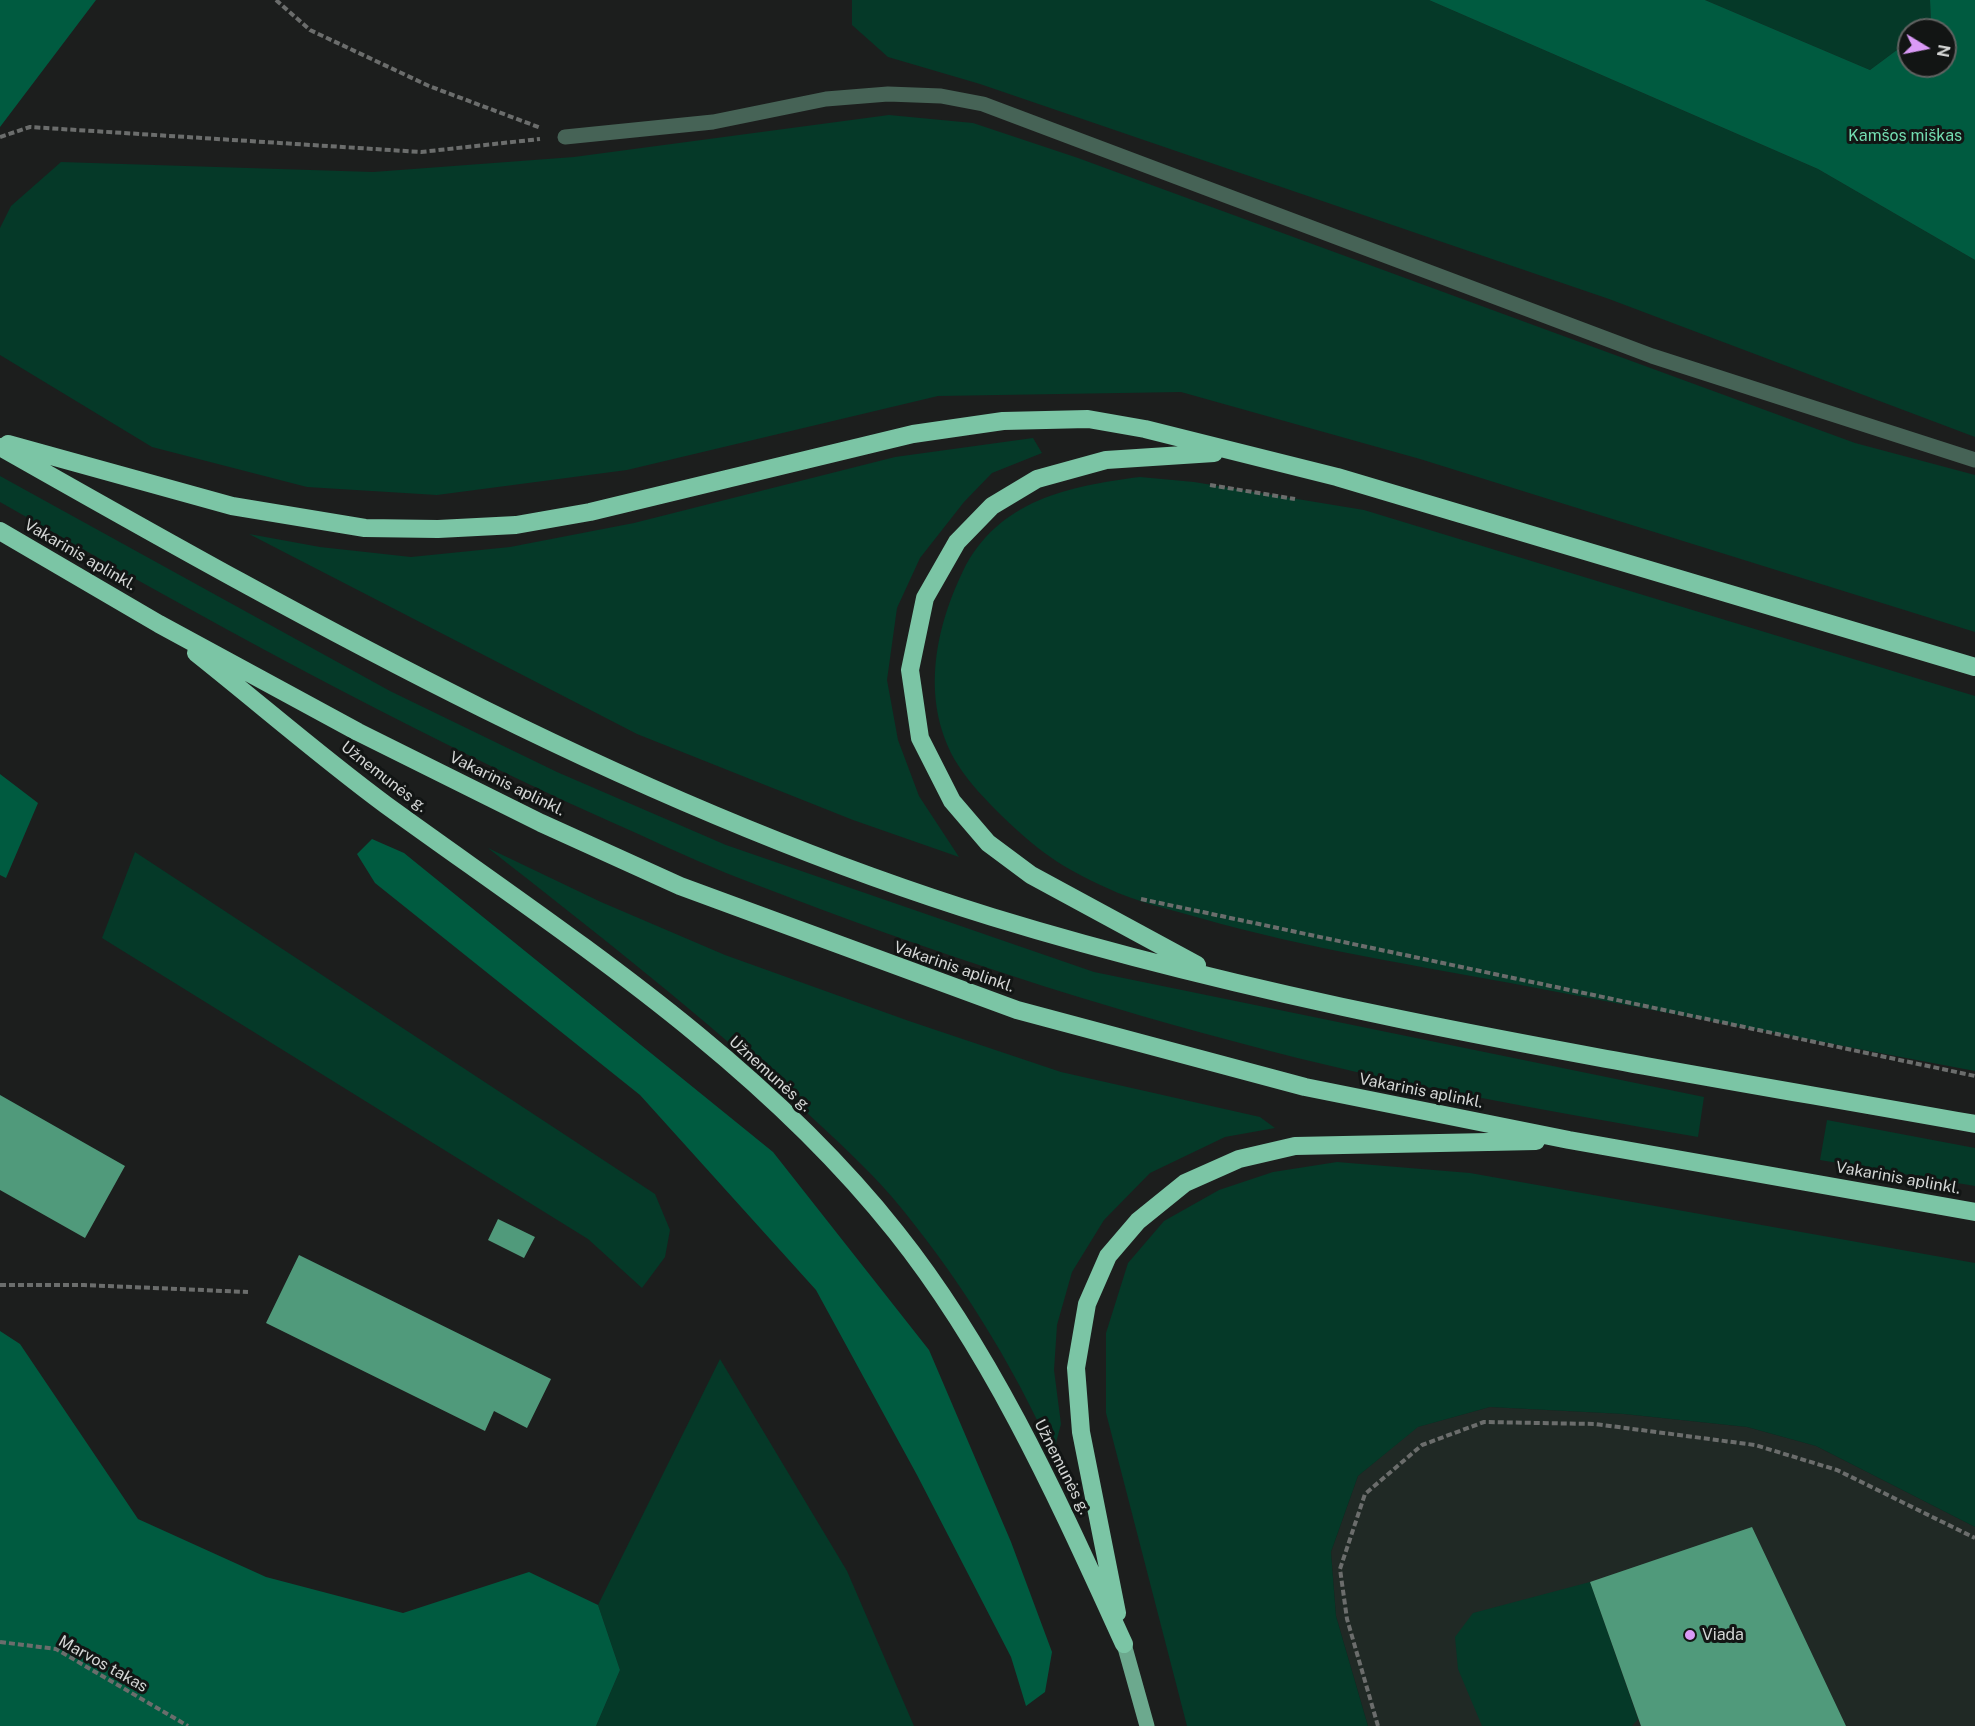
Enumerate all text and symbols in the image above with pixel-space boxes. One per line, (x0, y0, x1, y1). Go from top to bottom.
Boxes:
north arrow (1897, 18, 1957, 78)
text: N (1933, 43, 1954, 59)
park label: Kamšos miškas (1848, 126, 1962, 146)
street label: Vakarinis aplinkl. (21, 515, 139, 595)
street label: Užnemunės g. (337, 737, 431, 817)
street label: Vakarinis aplinkl. (446, 748, 568, 820)
street label: Vakarinis aplinkl. (891, 937, 1017, 997)
street label: Užnemunės g. (725, 1032, 815, 1116)
street label: Vakarinis aplinkl. (1357, 1070, 1485, 1112)
street label: Vakarinis aplinkl. (1834, 1158, 1962, 1198)
street label: Užnemunės g. (1030, 1416, 1094, 1518)
place label: Viada (1702, 1625, 1744, 1645)
marker: Viada (1683, 1628, 1697, 1642)
street label: Marvos takas (55, 1632, 151, 1696)

